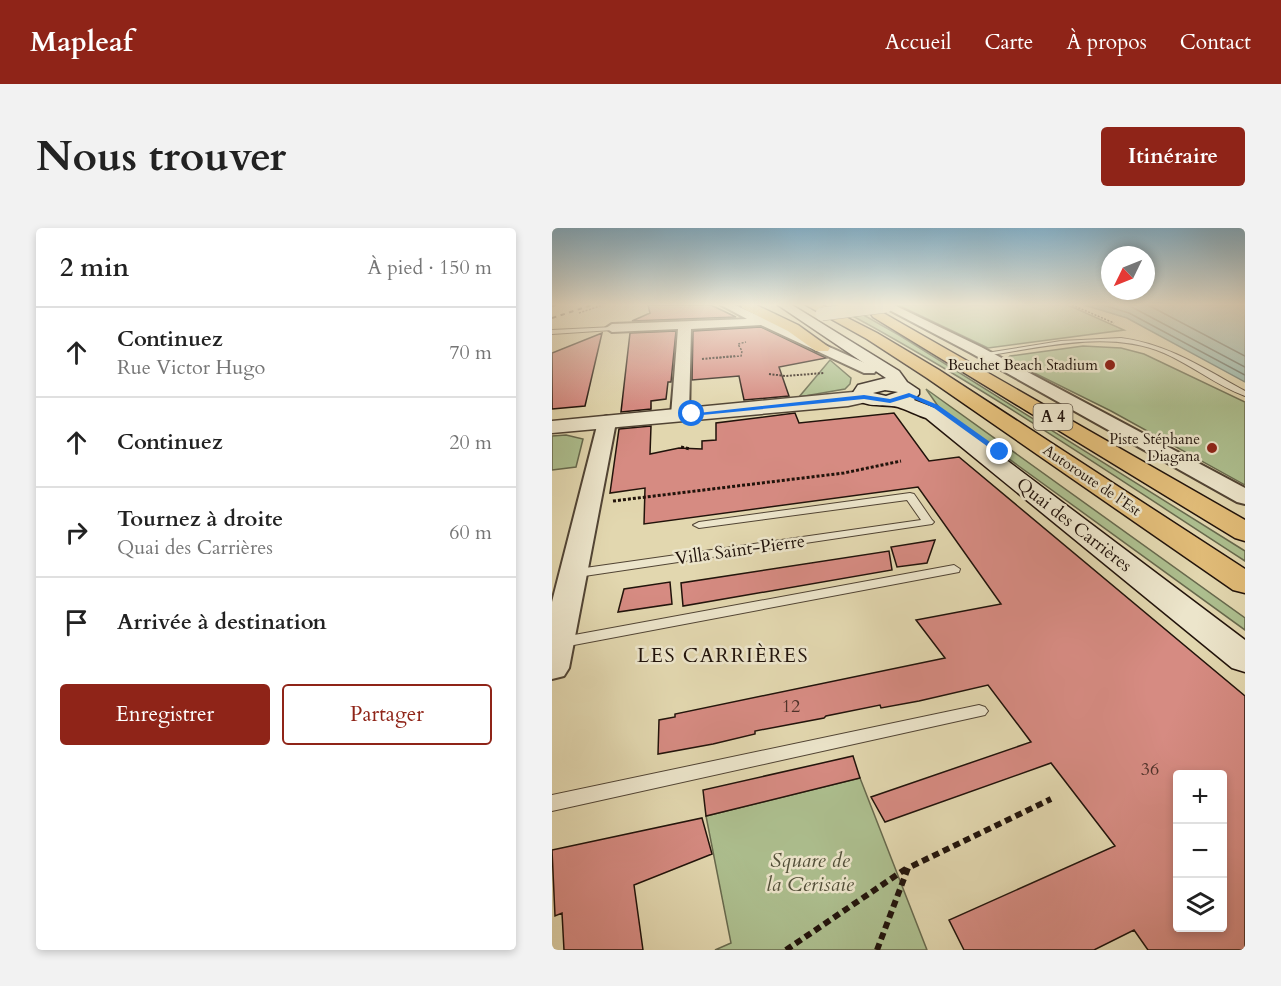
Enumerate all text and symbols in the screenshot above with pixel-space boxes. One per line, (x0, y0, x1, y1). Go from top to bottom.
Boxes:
text: Mapleaf (30, 23, 133, 61)
text: Accueil (885, 28, 951, 57)
text: Carte (984, 28, 1033, 57)
text: À propos (1066, 28, 1147, 57)
text: Contact (1180, 28, 1251, 57)
button: Itinéraire (1101, 127, 1245, 186)
text: Nous trouver (36, 128, 286, 185)
north arrow (1101, 246, 1155, 300)
text: 2 min (60, 250, 129, 285)
text: À pied · 150 m (368, 254, 492, 281)
text: Continuez (117, 324, 223, 354)
icon: ahead (60, 336, 93, 369)
text: 70 m (449, 339, 492, 366)
text: Rue Victor Hugo (117, 354, 265, 381)
place label: Beuchet Beach Stadium (948, 355, 1098, 375)
marker: Beuchet Beach Stadium (1103, 358, 1117, 372)
route start (678, 400, 704, 426)
road number: A 4 (1034, 404, 1072, 430)
icon: ahead (60, 426, 93, 459)
text: Continuez (117, 427, 223, 457)
text: 20 m (449, 429, 492, 456)
place label: Piste Stéphane Diagana (1109, 429, 1201, 466)
route end (986, 438, 1012, 464)
street label: Autoroute de l’Est (1039, 440, 1145, 520)
marker: Piste Stéphane Diagana (1205, 441, 1219, 455)
street label: Quai des Carrières (1011, 472, 1137, 578)
text: Tournez à droite (117, 504, 283, 534)
icon: right (60, 516, 93, 549)
text: 60 m (449, 519, 492, 546)
street label: Villa Saint-Pierre (673, 529, 807, 571)
text: Quai des Carrières (117, 534, 273, 561)
icon: arrive (60, 606, 93, 639)
text: Arrivée à destination (117, 607, 327, 637)
district label: LES CARRIÈRES (637, 642, 809, 669)
button: Enregistrer (60, 684, 270, 745)
button: Partager (282, 684, 492, 745)
house number: 12 (782, 694, 800, 719)
house number: 36 (1141, 757, 1159, 782)
map controls (1173, 770, 1227, 932)
button: + (1173, 770, 1227, 824)
button: − (1173, 824, 1227, 878)
park label: Square de la Cerisaie (766, 846, 855, 899)
button: layers (1173, 878, 1227, 932)

